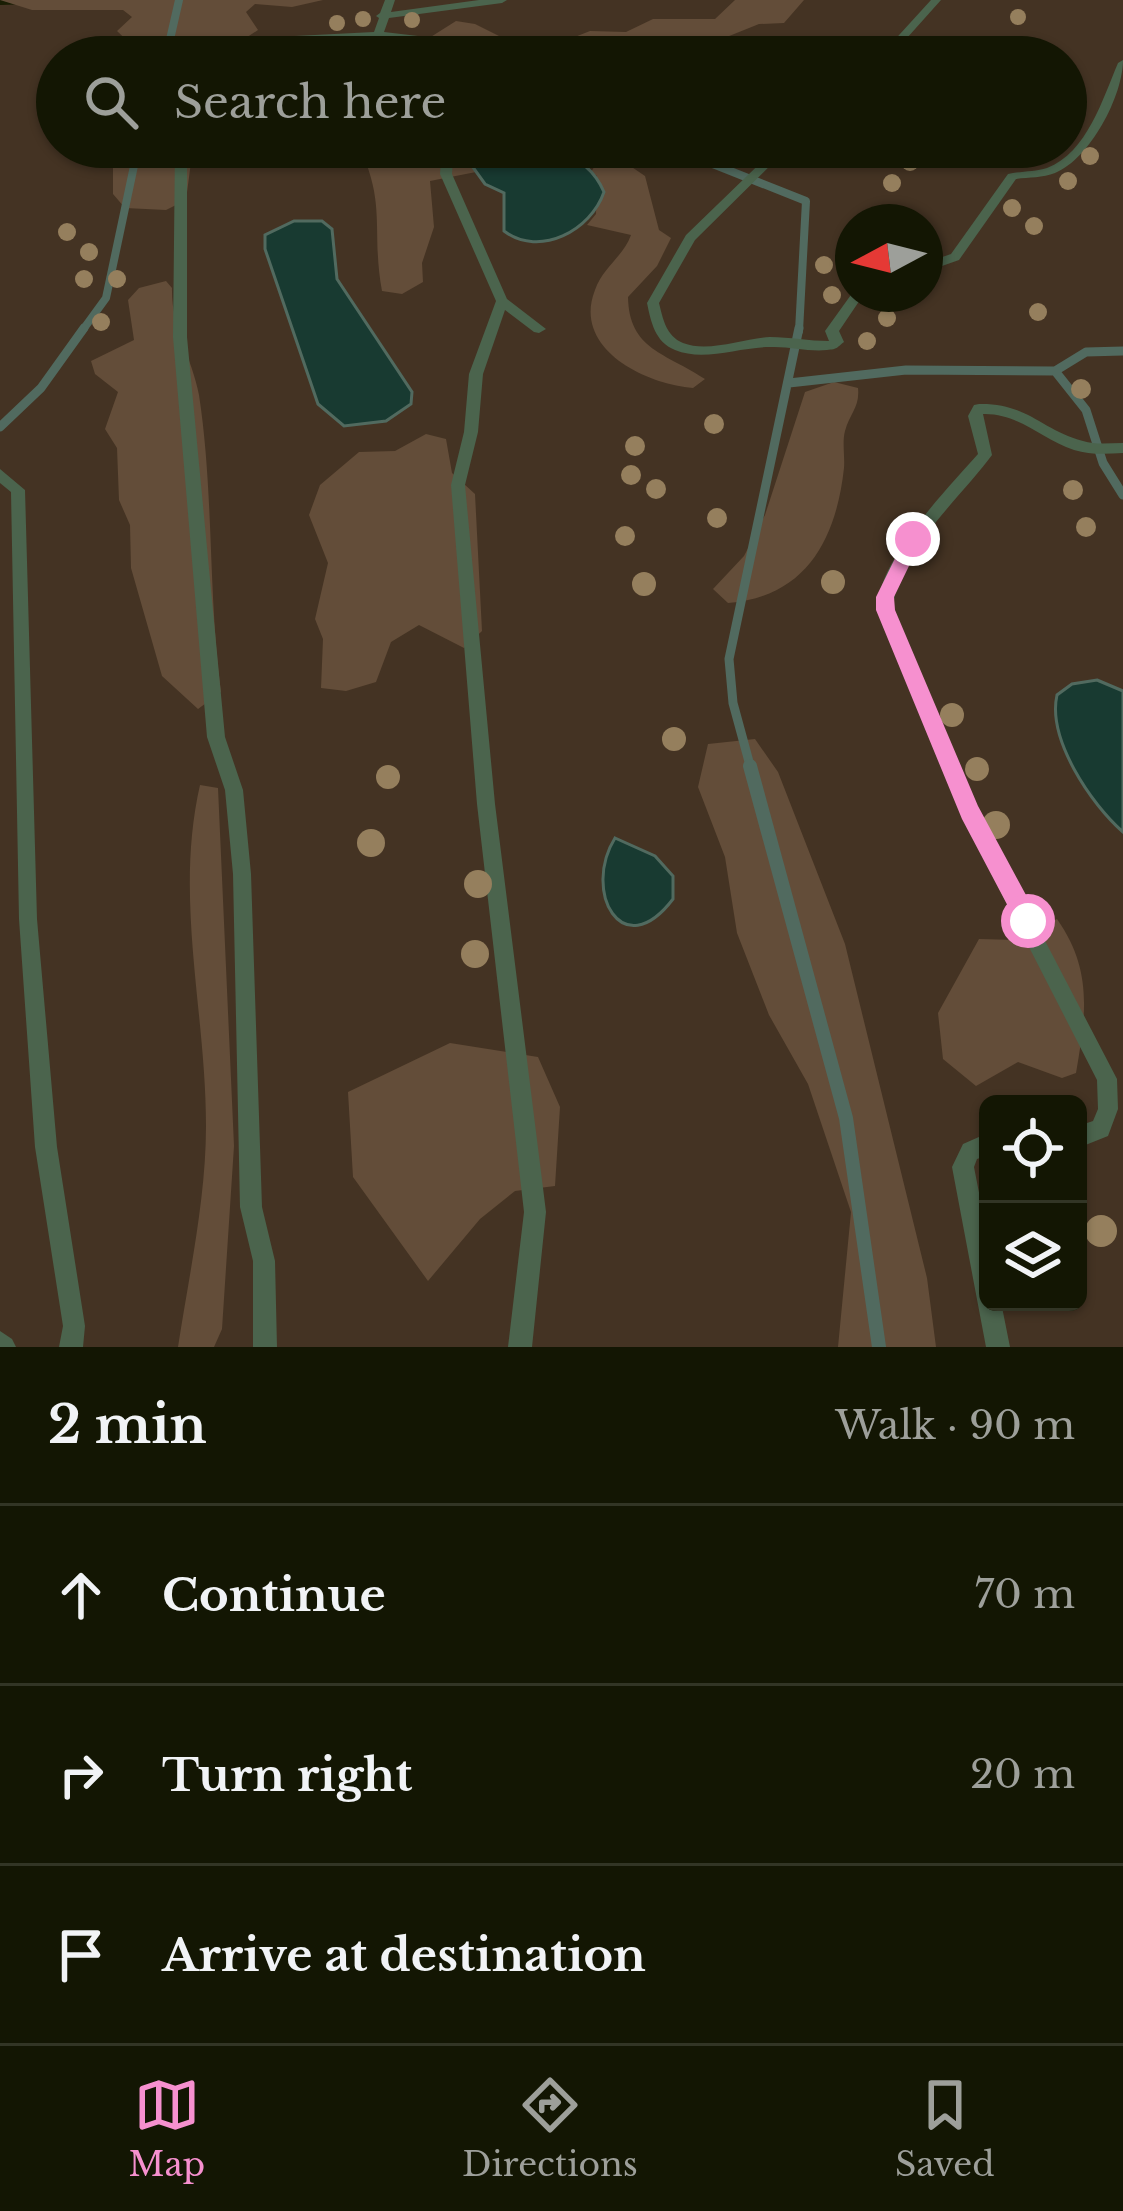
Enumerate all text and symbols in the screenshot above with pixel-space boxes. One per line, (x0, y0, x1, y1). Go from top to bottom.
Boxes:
search box (36, 36, 1087, 168)
icon: search (78, 69, 144, 135)
text: Search here (174, 74, 446, 130)
north arrow (835, 204, 943, 312)
route end (886, 512, 940, 566)
route start (1001, 894, 1055, 948)
map controls (979, 1095, 1087, 1311)
button: locate (979, 1095, 1087, 1203)
button: layers (979, 1203, 1087, 1311)
text: 2 min (48, 1394, 207, 1457)
text: Walk · 90 m (835, 1401, 1075, 1450)
icon: ahead (48, 1562, 114, 1628)
text: Continue (162, 1567, 386, 1623)
text: 70 m (975, 1570, 1075, 1619)
icon: right (48, 1742, 114, 1808)
text: Turn right (162, 1747, 412, 1803)
text: 20 m (970, 1750, 1075, 1799)
icon: arrive (48, 1922, 114, 1988)
text: Arrive at destination (162, 1927, 646, 1983)
tab: Map (129, 2072, 205, 2185)
tab: Directions (462, 2072, 638, 2185)
tab: Saved (895, 2072, 994, 2185)

